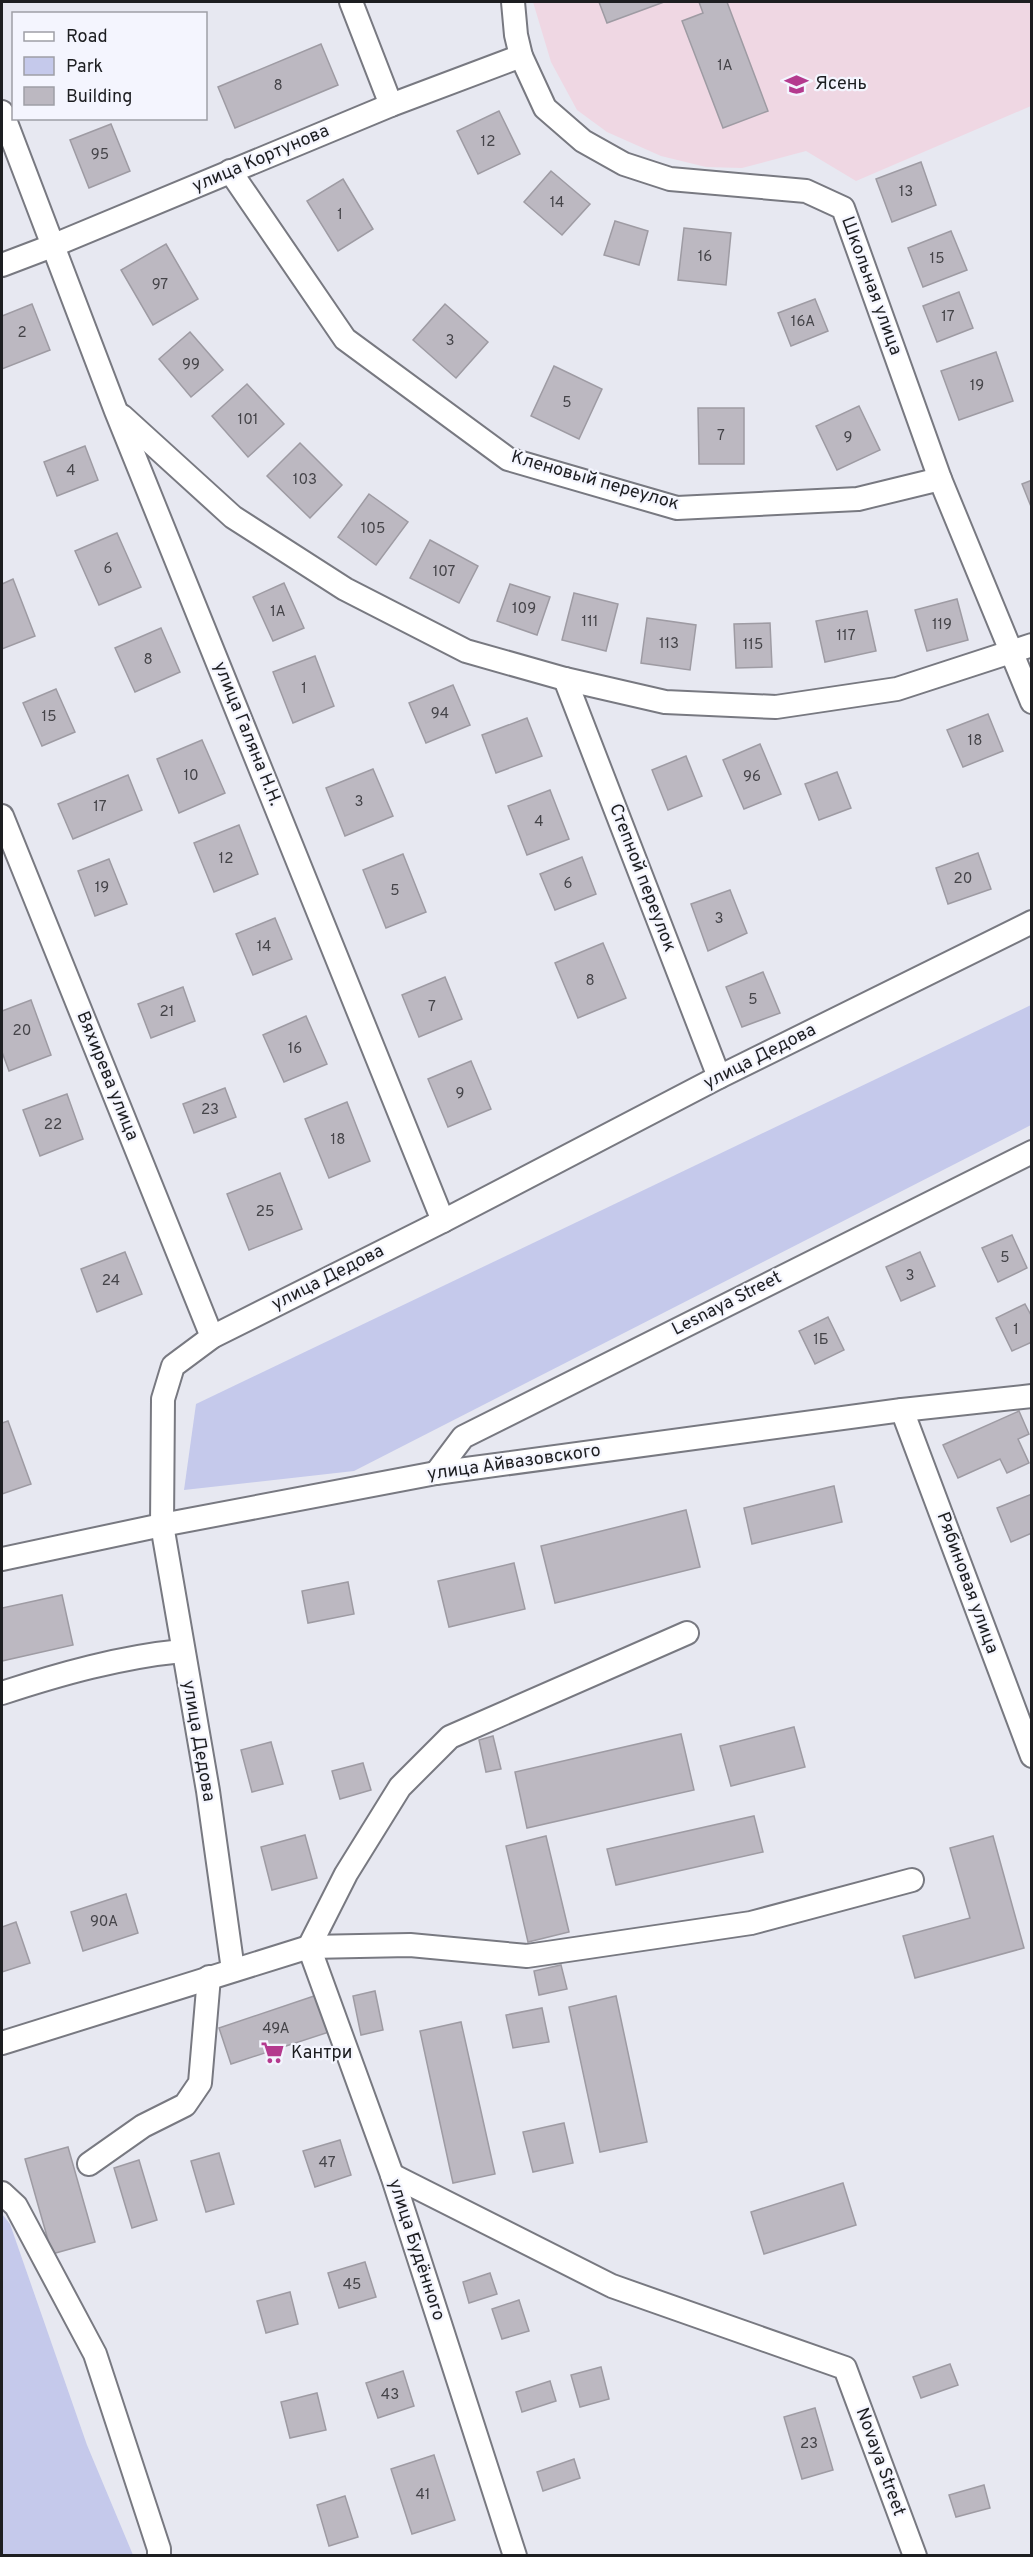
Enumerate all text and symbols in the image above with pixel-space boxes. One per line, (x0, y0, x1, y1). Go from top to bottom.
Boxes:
legend (12, 12, 207, 120)
text: Road (66, 26, 108, 49)
text: Park (66, 56, 103, 79)
house number: 1А (717, 57, 733, 76)
school or university icon: Ясень (784, 71, 810, 97)
place label: Ясень (815, 73, 867, 96)
house number: 8 (273, 77, 283, 96)
text: Building (66, 86, 132, 109)
street label: улица Кортунова (189, 120, 333, 198)
house number: 12 (481, 133, 495, 152)
house number: 95 (91, 146, 109, 165)
house number: 13 (899, 183, 913, 202)
house number: 14 (550, 194, 564, 213)
house number: 1 (337, 206, 343, 225)
street label: Школьная улица (835, 213, 907, 359)
house number: 16 (698, 248, 712, 267)
house number: 15 (930, 250, 944, 269)
house number: 97 (152, 276, 168, 295)
house number: 17 (941, 308, 955, 327)
house number: 16А (791, 313, 815, 332)
house number: 2 (17, 324, 27, 343)
house number: 3 (445, 332, 455, 351)
house number: 99 (182, 356, 200, 375)
house number: 19 (970, 377, 984, 396)
house number: 5 (562, 394, 572, 413)
house number: 101 (238, 411, 258, 430)
house number: 7 (717, 427, 725, 446)
house number: 9 (844, 429, 852, 448)
street label: Кленовый переулок (508, 446, 682, 516)
house number: 4 (66, 462, 76, 481)
house number: 103 (293, 471, 317, 490)
house number: 105 (361, 520, 385, 539)
house number: 6 (104, 560, 113, 579)
house number: 107 (433, 563, 455, 582)
house number: 109 (512, 600, 536, 619)
house number: 1А (270, 603, 286, 622)
house number: 111 (582, 613, 598, 632)
house number: 119 (932, 616, 952, 635)
house number: 117 (837, 627, 856, 646)
house number: 113 (659, 635, 679, 654)
house number: 115 (743, 636, 763, 655)
house number: 8 (143, 651, 153, 670)
street label: улица Галяна Н.Н. (208, 659, 286, 809)
house number: 1 (301, 680, 307, 699)
house number: 94 (431, 705, 449, 724)
house number: 15 (42, 708, 56, 727)
house number: 18 (968, 732, 982, 751)
house number: 10 (183, 767, 199, 786)
house number: 96 (743, 768, 761, 787)
house number: 3 (354, 793, 364, 812)
house number: 17 (93, 798, 107, 817)
street label: Степной переулок (603, 801, 681, 955)
house number: 4 (534, 813, 544, 832)
house number: 12 (219, 850, 233, 869)
house number: 20 (954, 870, 972, 889)
house number: 6 (564, 875, 573, 894)
house number: 19 (95, 879, 109, 898)
house number: 5 (390, 882, 400, 901)
house number: 3 (714, 910, 724, 929)
house number: 14 (257, 938, 271, 957)
house number: 8 (585, 972, 595, 991)
house number: 5 (748, 991, 758, 1010)
house number: 7 (428, 998, 436, 1017)
house number: 21 (160, 1003, 174, 1022)
street label: Вяхирева улица (71, 1008, 143, 1144)
street label: улица Дедова (700, 1019, 820, 1095)
house number: 20 (13, 1022, 31, 1041)
house number: 16 (288, 1040, 302, 1059)
house number: 9 (456, 1085, 464, 1104)
house number: 23 (201, 1101, 219, 1120)
house number: 22 (44, 1116, 62, 1135)
house number: 18 (331, 1131, 345, 1150)
house number: 25 (256, 1203, 274, 1222)
street label: улица Дедова (268, 1240, 388, 1316)
house number: 5 (1000, 1249, 1010, 1268)
street label: Lesnaya Street (668, 1266, 786, 1342)
house number: 3 (905, 1267, 915, 1286)
house number: 24 (102, 1272, 120, 1291)
house number: 1 (1013, 1321, 1019, 1340)
house number: 1Б (813, 1331, 829, 1350)
street label: улица Айвазовского (426, 1439, 602, 1487)
street label: Рябиновая улица (931, 1509, 1003, 1657)
street label: улица Дедова (176, 1678, 220, 1804)
house number: 90А (90, 1913, 118, 1932)
house number: 49А (262, 2020, 290, 2039)
supermarket icon: Кантри (260, 2040, 286, 2066)
place label: Кантри (291, 2042, 352, 2065)
house number: 47 (319, 2154, 336, 2173)
street label: улица Будённого (382, 2176, 450, 2324)
house number: 45 (343, 2276, 361, 2295)
house number: 43 (381, 2386, 399, 2405)
street label: Novaya Street (850, 2405, 910, 2519)
house number: 23 (800, 2435, 818, 2454)
house number: 41 (416, 2486, 430, 2505)

